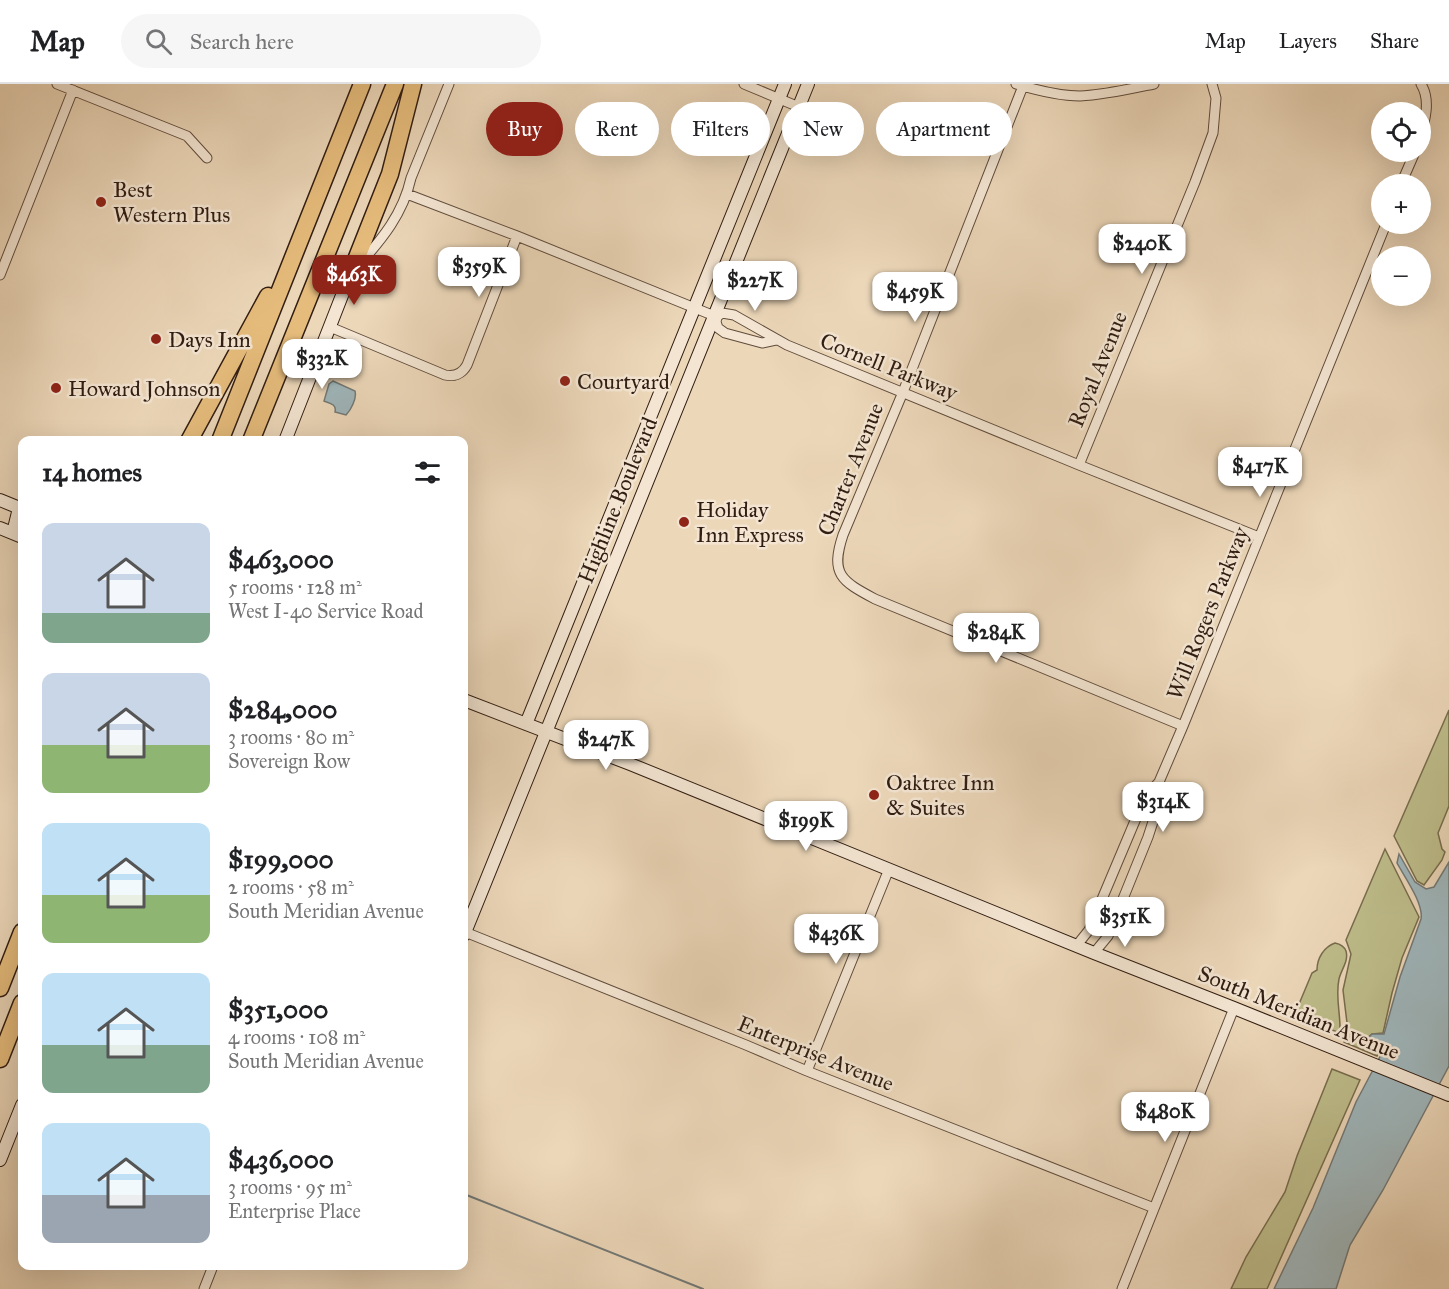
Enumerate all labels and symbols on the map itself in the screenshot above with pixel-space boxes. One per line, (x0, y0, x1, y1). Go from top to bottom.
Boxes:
place label: Best Western Plus (113, 176, 230, 228)
marker: Best Western Plus (94, 195, 108, 209)
pin: $240K (1100, 224, 1184, 275)
pin: $359K (437, 247, 521, 298)
pin: $463K (312, 255, 396, 306)
pin: $227K (713, 261, 797, 312)
pin: $459K (873, 272, 957, 323)
street label: Royal Avenue (1062, 307, 1133, 431)
place label: Days Inn (168, 326, 251, 353)
street label: Cornell Parkway (816, 327, 962, 407)
marker: Days Inn (149, 332, 163, 346)
pin: $332K (280, 339, 364, 390)
place label: Courtyard (577, 368, 670, 395)
marker: Courtyard (558, 374, 572, 388)
place label: Howard Johnson (68, 375, 220, 402)
marker: Howard Johnson (49, 381, 63, 395)
street label: Charter Avenue (812, 399, 889, 540)
street label: Highline Boulevard (572, 413, 663, 587)
pin: $417K (1218, 447, 1302, 498)
place label: Holiday Inn Express (696, 496, 804, 548)
marker: Holiday Inn Express (677, 515, 691, 529)
street label: Will Rogers Parkway (1160, 522, 1255, 704)
pin: $284K (954, 613, 1038, 664)
pin: $247K (564, 720, 648, 771)
place label: Oaktree Inn & Suites (886, 769, 994, 821)
pin: $314K (1121, 782, 1205, 833)
marker: Oaktree Inn & Suites (867, 788, 881, 802)
pin: $199K (764, 801, 848, 852)
pin: $351K (1083, 897, 1167, 948)
pin: $436K (794, 914, 878, 965)
street label: South Meridian Avenue (1194, 960, 1404, 1065)
street label: Enterprise Avenue (734, 1010, 898, 1097)
pin: $480K (1123, 1092, 1207, 1143)

